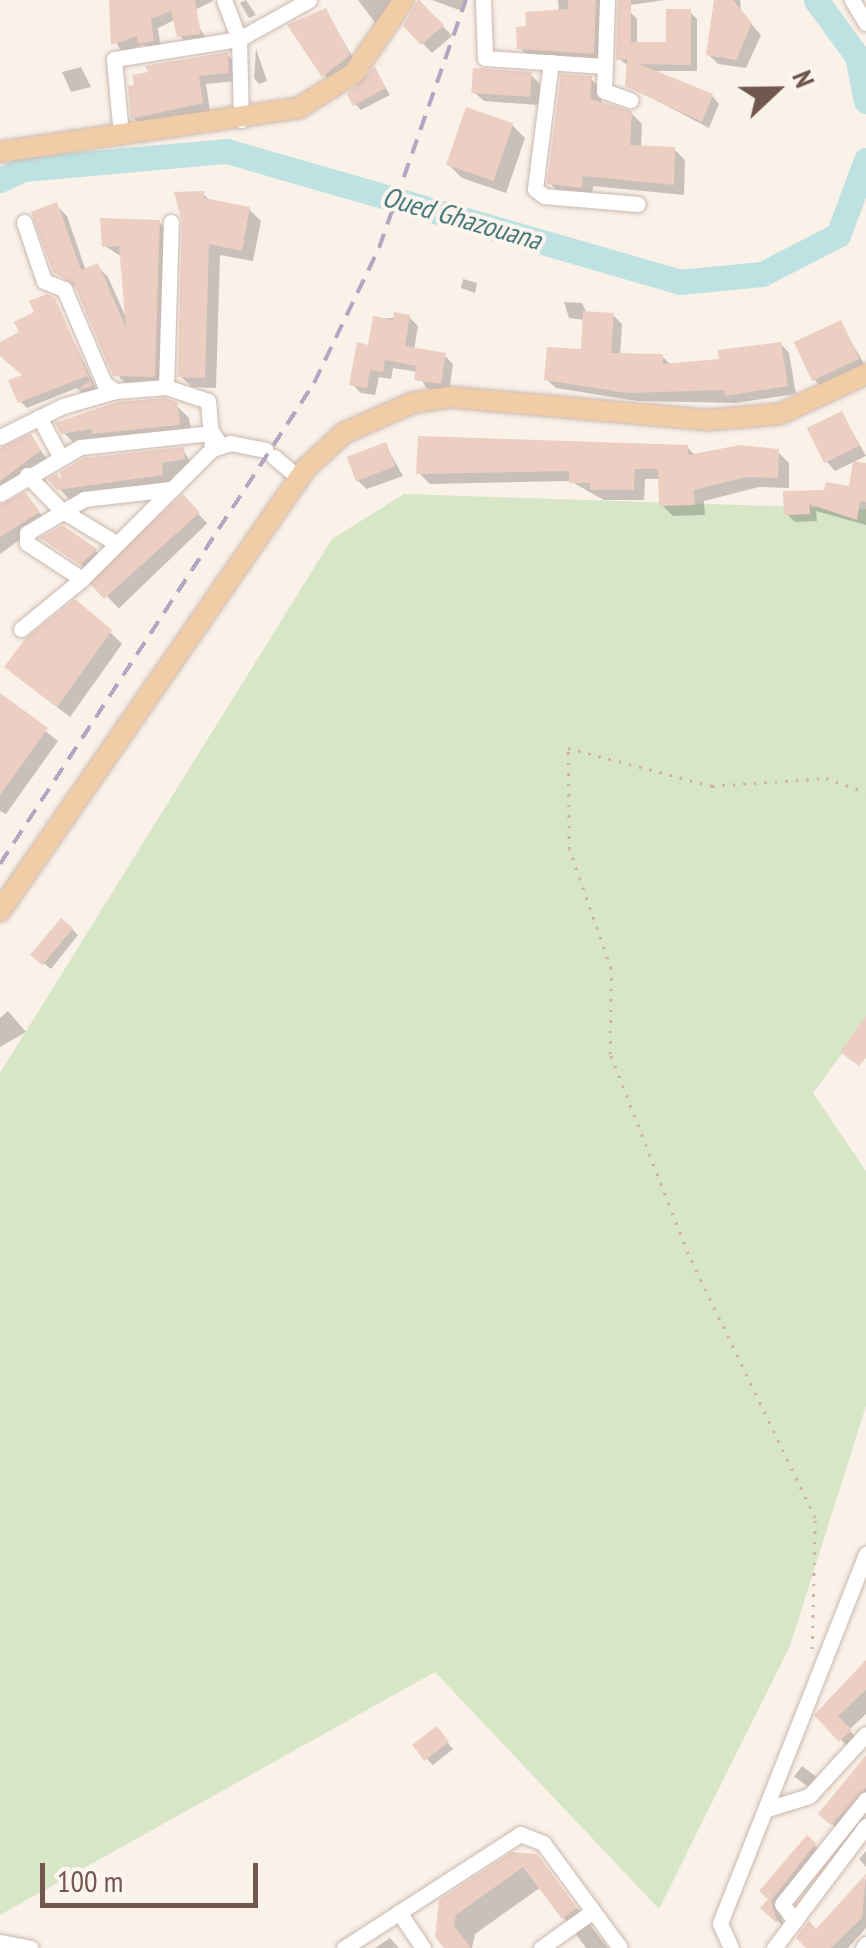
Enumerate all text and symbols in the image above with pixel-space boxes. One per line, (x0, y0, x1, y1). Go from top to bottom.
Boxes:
north arrow (726, 40, 826, 140)
text: N (784, 65, 824, 93)
water label: Oued Ghazouana (379, 179, 545, 257)
scale bar (45, 1843, 262, 1905)
text: 100 m (57, 1861, 123, 1900)

